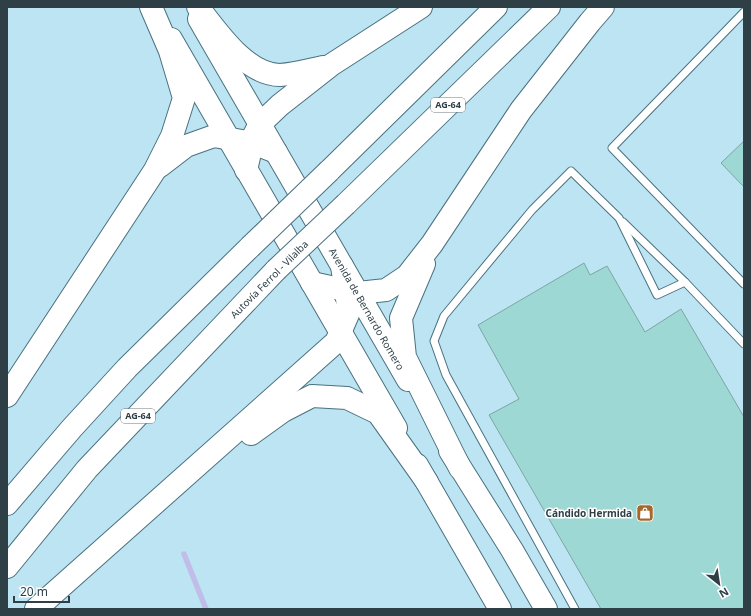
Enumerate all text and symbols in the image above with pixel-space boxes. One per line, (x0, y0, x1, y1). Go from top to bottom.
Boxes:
road number: AG-64 (431, 98, 465, 112)
street label: Autovía Ferrol - Vilalba (227, 237, 311, 321)
street label: Avenida de Bernardo Romero (326, 245, 408, 373)
road number: AG-64 (121, 409, 155, 423)
shop icon: Cándido Hermida (635, 503, 655, 523)
place label: Cándido Hermida (545, 506, 632, 520)
north arrow (699, 564, 739, 604)
scale bar (14, 578, 69, 604)
text: 20 m (20, 583, 48, 600)
text: N (717, 584, 732, 602)

